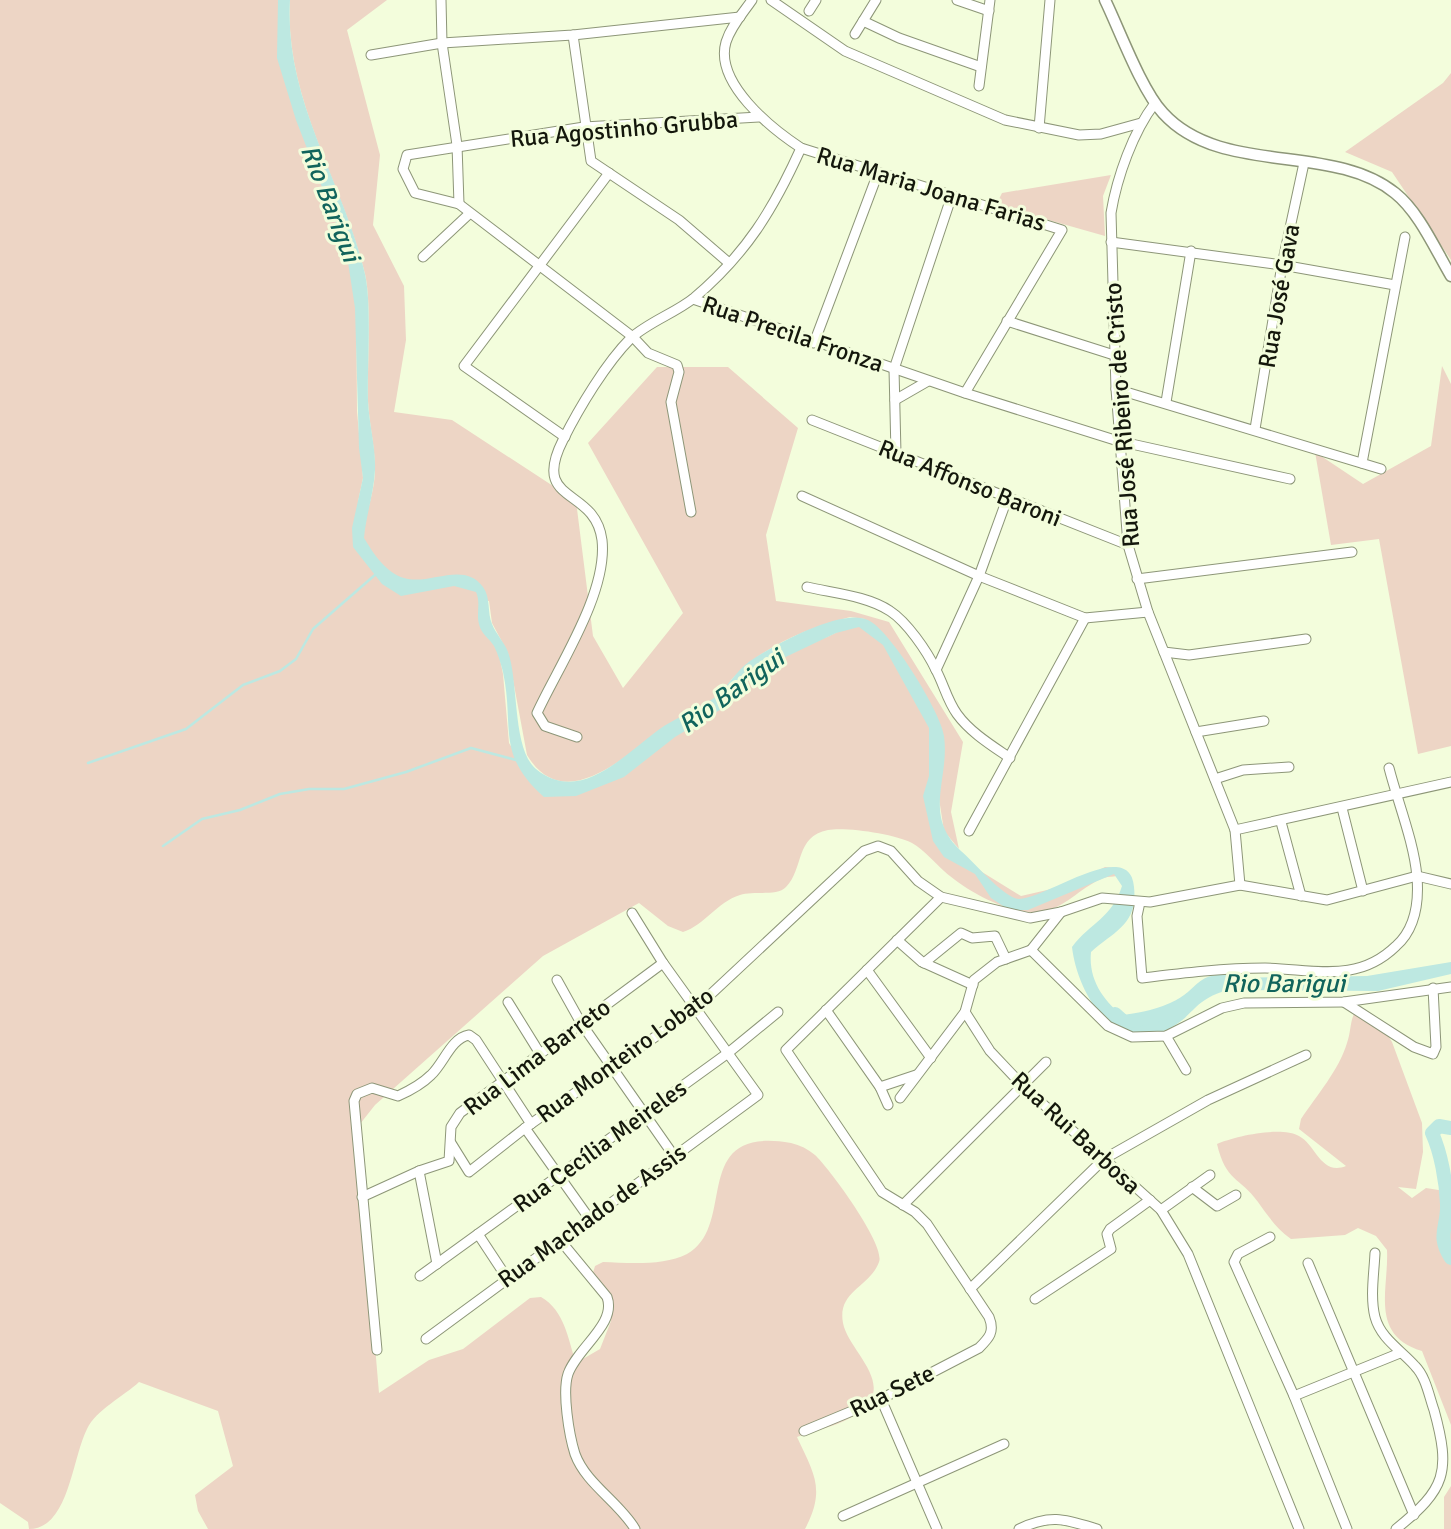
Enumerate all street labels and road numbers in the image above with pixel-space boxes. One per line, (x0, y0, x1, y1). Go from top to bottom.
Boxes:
street label: Rua Agostinho Grubba (509, 104, 739, 154)
street label: Rua Maria Joana Farias (813, 140, 1049, 238)
street label: Rua José Gava (1252, 222, 1306, 370)
street label: Rua José Ribeiro de Cristo (1098, 282, 1146, 548)
street label: Rua Precila Fronza (699, 289, 887, 379)
street label: Rua Affonso Baroni (874, 433, 1066, 533)
street label: Rua Monteiro Lobato (530, 981, 720, 1129)
street label: Rua Lima Barreto (458, 992, 616, 1122)
street label: Rua Rui Barbosa (1005, 1065, 1147, 1201)
street label: Rua Cecília Meireles (507, 1073, 693, 1219)
street label: Rua Machado de Assis (492, 1138, 692, 1294)
street label: Rua Sete (845, 1358, 939, 1424)

